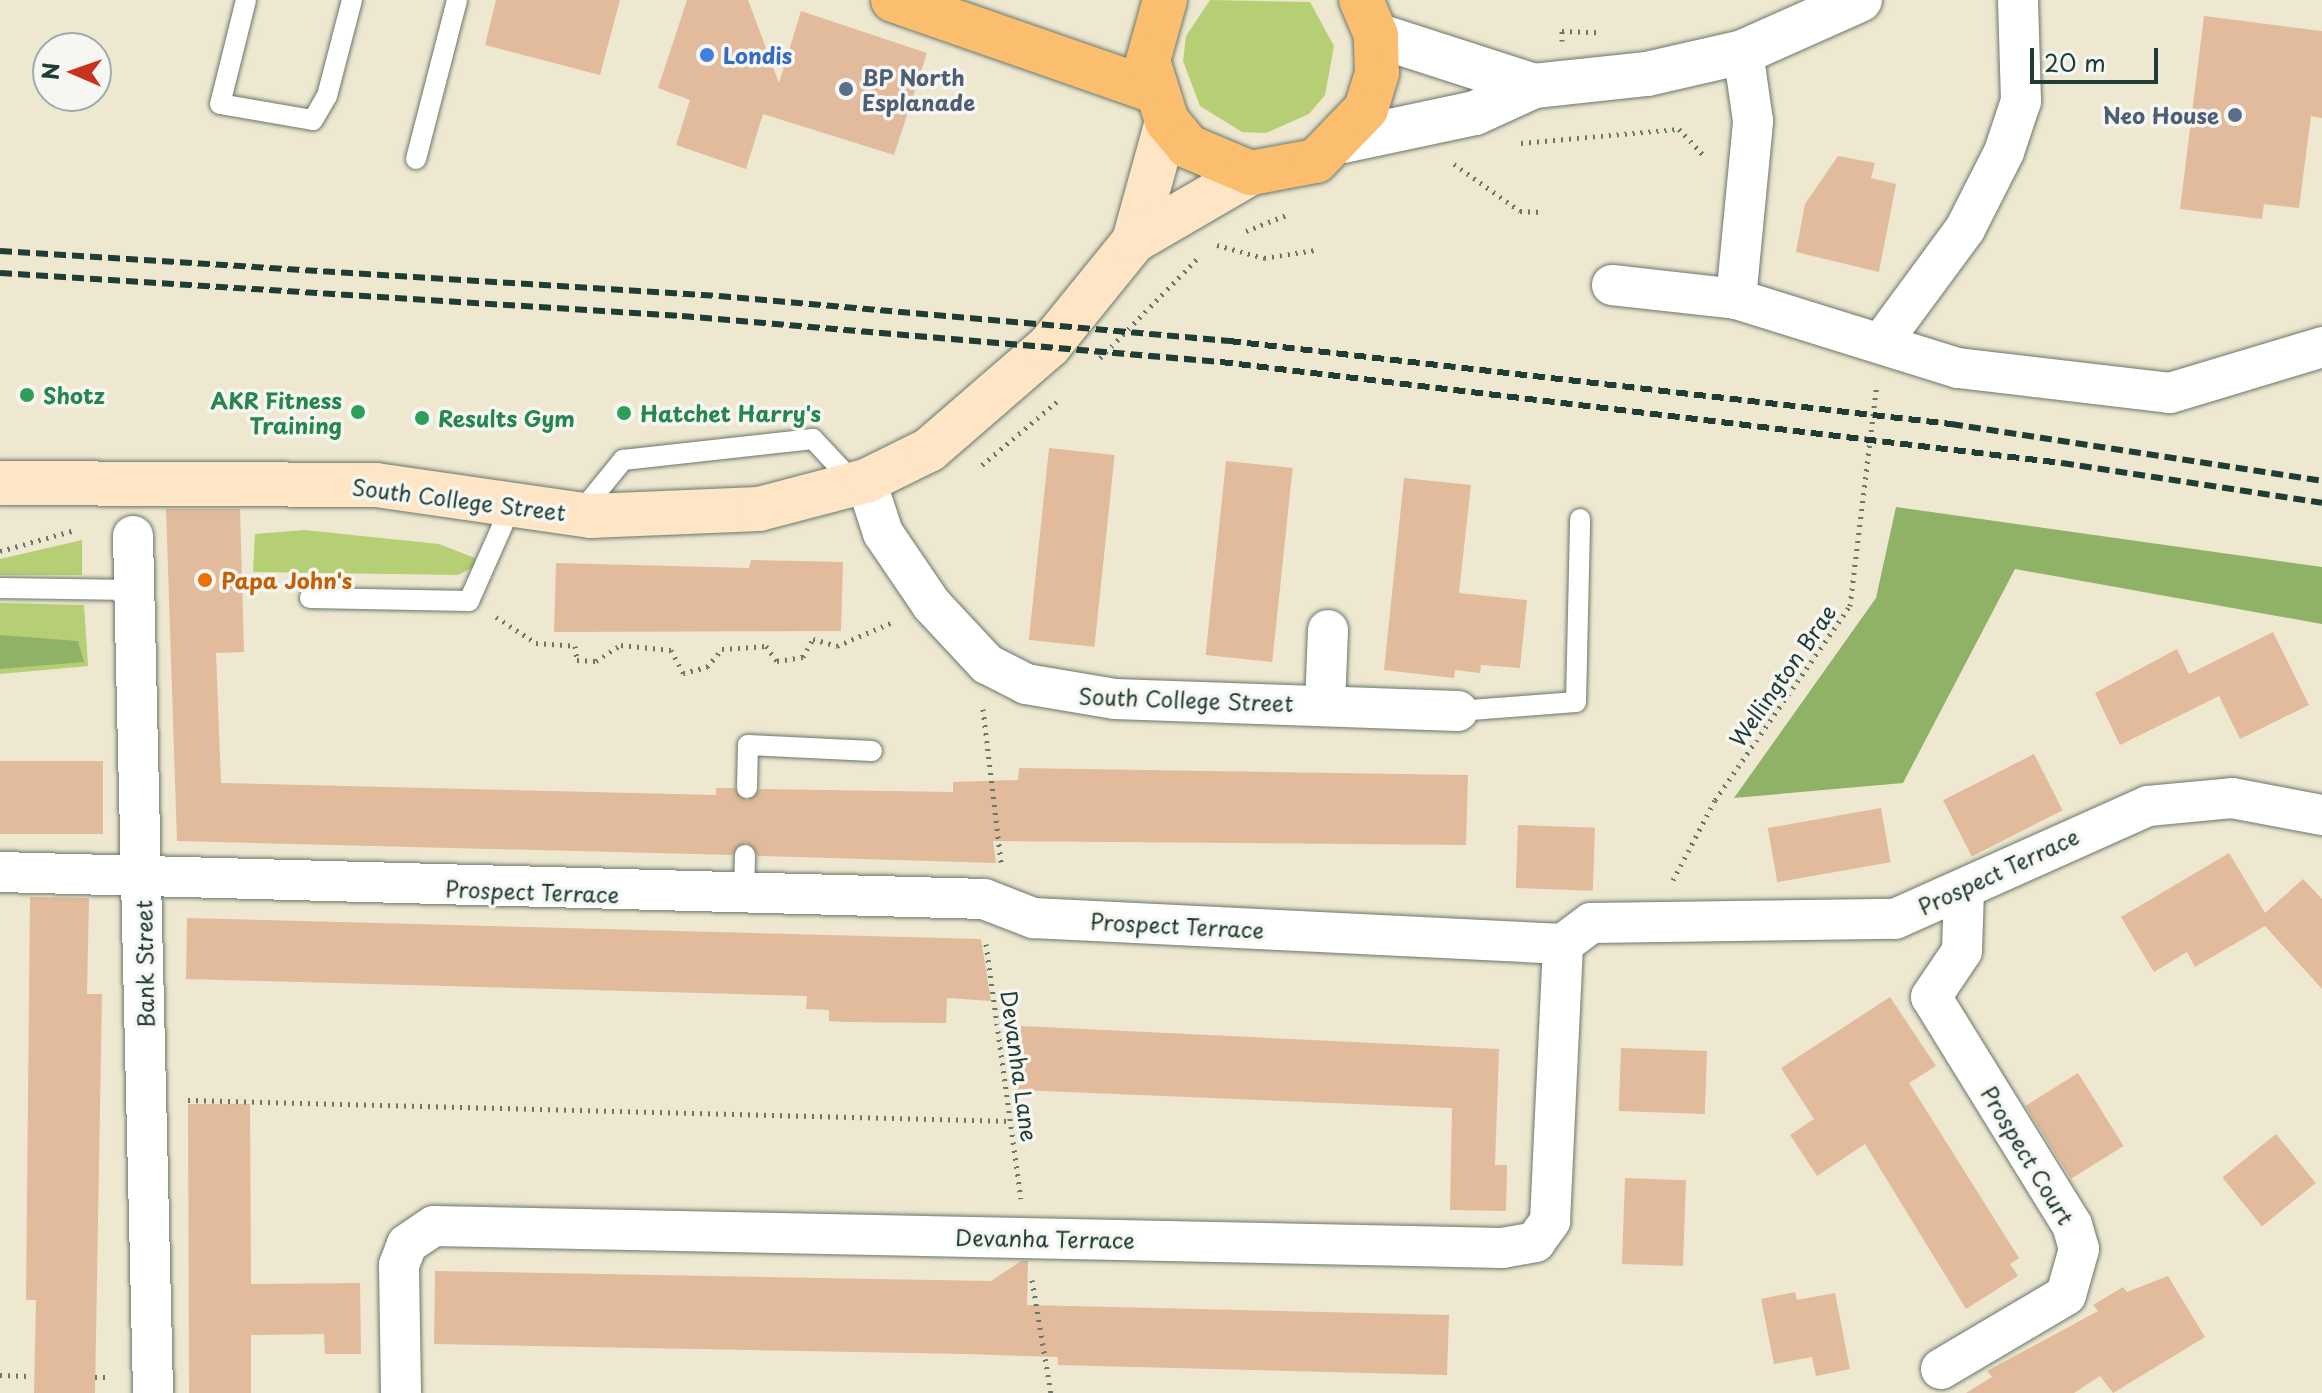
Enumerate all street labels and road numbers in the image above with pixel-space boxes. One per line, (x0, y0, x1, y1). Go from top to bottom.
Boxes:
street label: South College Street (350, 473, 568, 525)
street label: Wellington Brae (1723, 599, 1841, 751)
street label: South College Street (1077, 682, 1295, 716)
street label: Prospect Terrace (1912, 822, 2084, 920)
street label: Prospect Terrace (443, 875, 621, 907)
street label: Bank Street (130, 900, 158, 1028)
street label: Prospect Terrace (1088, 907, 1266, 943)
street label: Devanha Lane (996, 989, 1044, 1143)
street label: Prospect Court (1976, 1080, 2080, 1230)
street label: Devanha Terrace (955, 1223, 1135, 1253)

